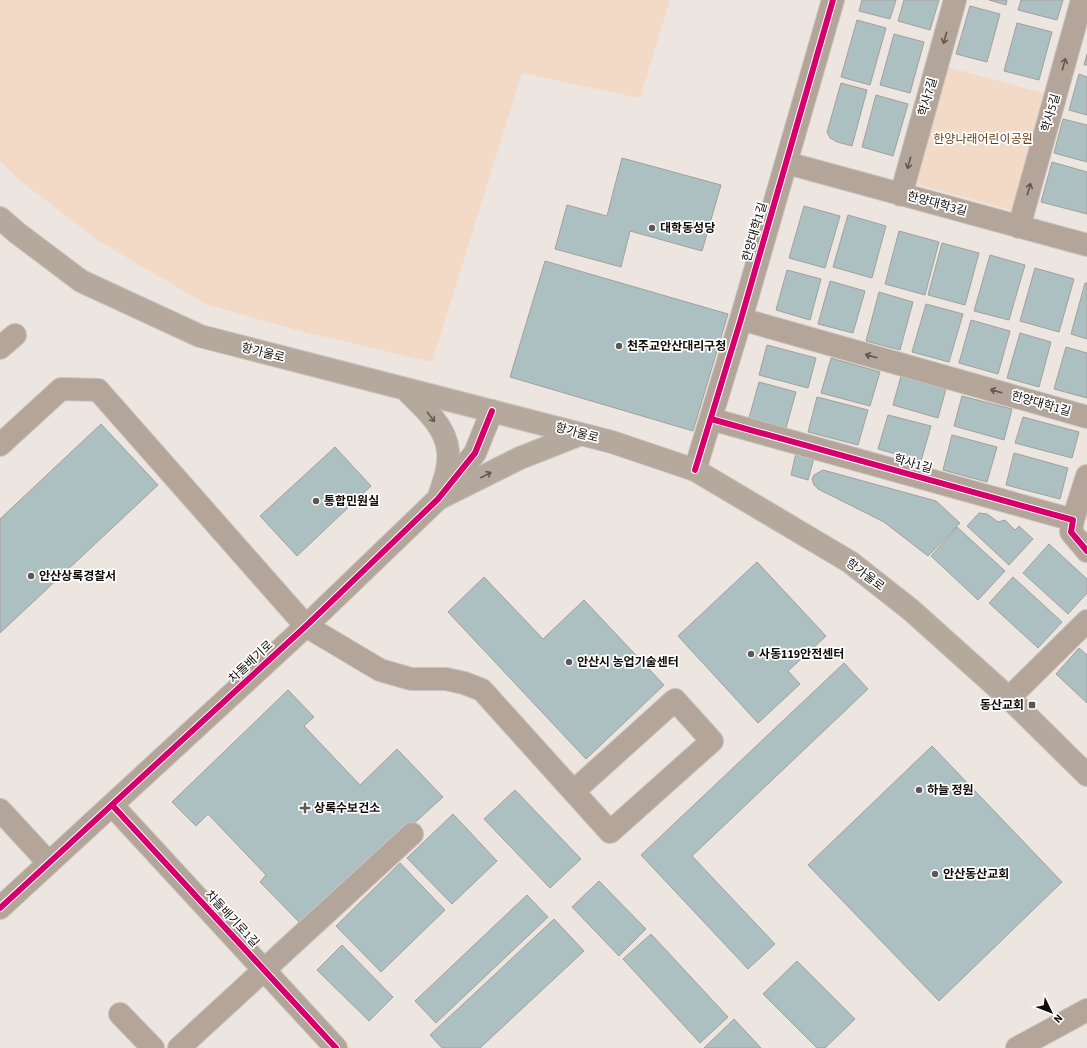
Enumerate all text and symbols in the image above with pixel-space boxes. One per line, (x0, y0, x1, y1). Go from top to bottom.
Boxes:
one-way arrow (940, 31, 948, 44)
one-way arrow (1061, 58, 1068, 71)
street label: 학사7길 (914, 76, 942, 118)
street label: 학사5길 (1037, 92, 1065, 134)
park label: 한양나래어린이공원 (933, 131, 1033, 148)
one-way arrow (905, 156, 913, 169)
one-way arrow (1026, 183, 1033, 196)
street label: 한양대학3길 (905, 188, 969, 220)
street label: 한양대학1길 (738, 200, 772, 264)
place label: 대학동성당 (660, 220, 715, 237)
marker: 대학동성당 (647, 223, 657, 233)
place label: 천주교안산대리구청 (627, 338, 726, 355)
street label: 항가울로 (240, 339, 286, 367)
marker: 천주교안산대리구청 (614, 341, 624, 351)
one-way arrow (864, 351, 877, 359)
one-way arrow (989, 387, 1002, 394)
street label: 한양대학1길 (1009, 387, 1073, 421)
one-way arrow (427, 412, 436, 423)
street label: 항가울로 (553, 419, 601, 447)
street label: 학사1길 (892, 450, 934, 478)
one-way arrow (479, 471, 491, 479)
place label: 통합민원실 (324, 493, 379, 510)
marker: 통합민원실 (311, 496, 321, 506)
street label: 항가울로 (842, 555, 888, 595)
place label: 안산상록경찰서 (39, 568, 116, 585)
marker: 안산상록경찰서 (26, 571, 36, 581)
street label: 차돌배기로 (225, 637, 277, 687)
place label: 사동119안전센터 (759, 646, 844, 663)
marker: 사동119안전센터 (746, 649, 756, 659)
place label: 안산시 농업기술센터 (577, 654, 679, 671)
marker: 안산시 농업기술센터 (564, 657, 574, 667)
place label: 동산교회 (980, 697, 1024, 714)
marker: 동산교회 (1027, 700, 1037, 710)
place label: 하늘 정원 (927, 782, 974, 799)
marker: 하늘 정원 (914, 785, 924, 795)
place label: 상록수보건소 (314, 800, 380, 817)
marker: 상록수보건소 (299, 802, 311, 814)
place label: 안산동산교회 (943, 866, 1009, 883)
marker: 안산동산교회 (930, 869, 940, 879)
street label: 차돌배기로1길 (201, 887, 263, 951)
north arrow (1031, 992, 1071, 1032)
text: N (1050, 1011, 1066, 1026)

